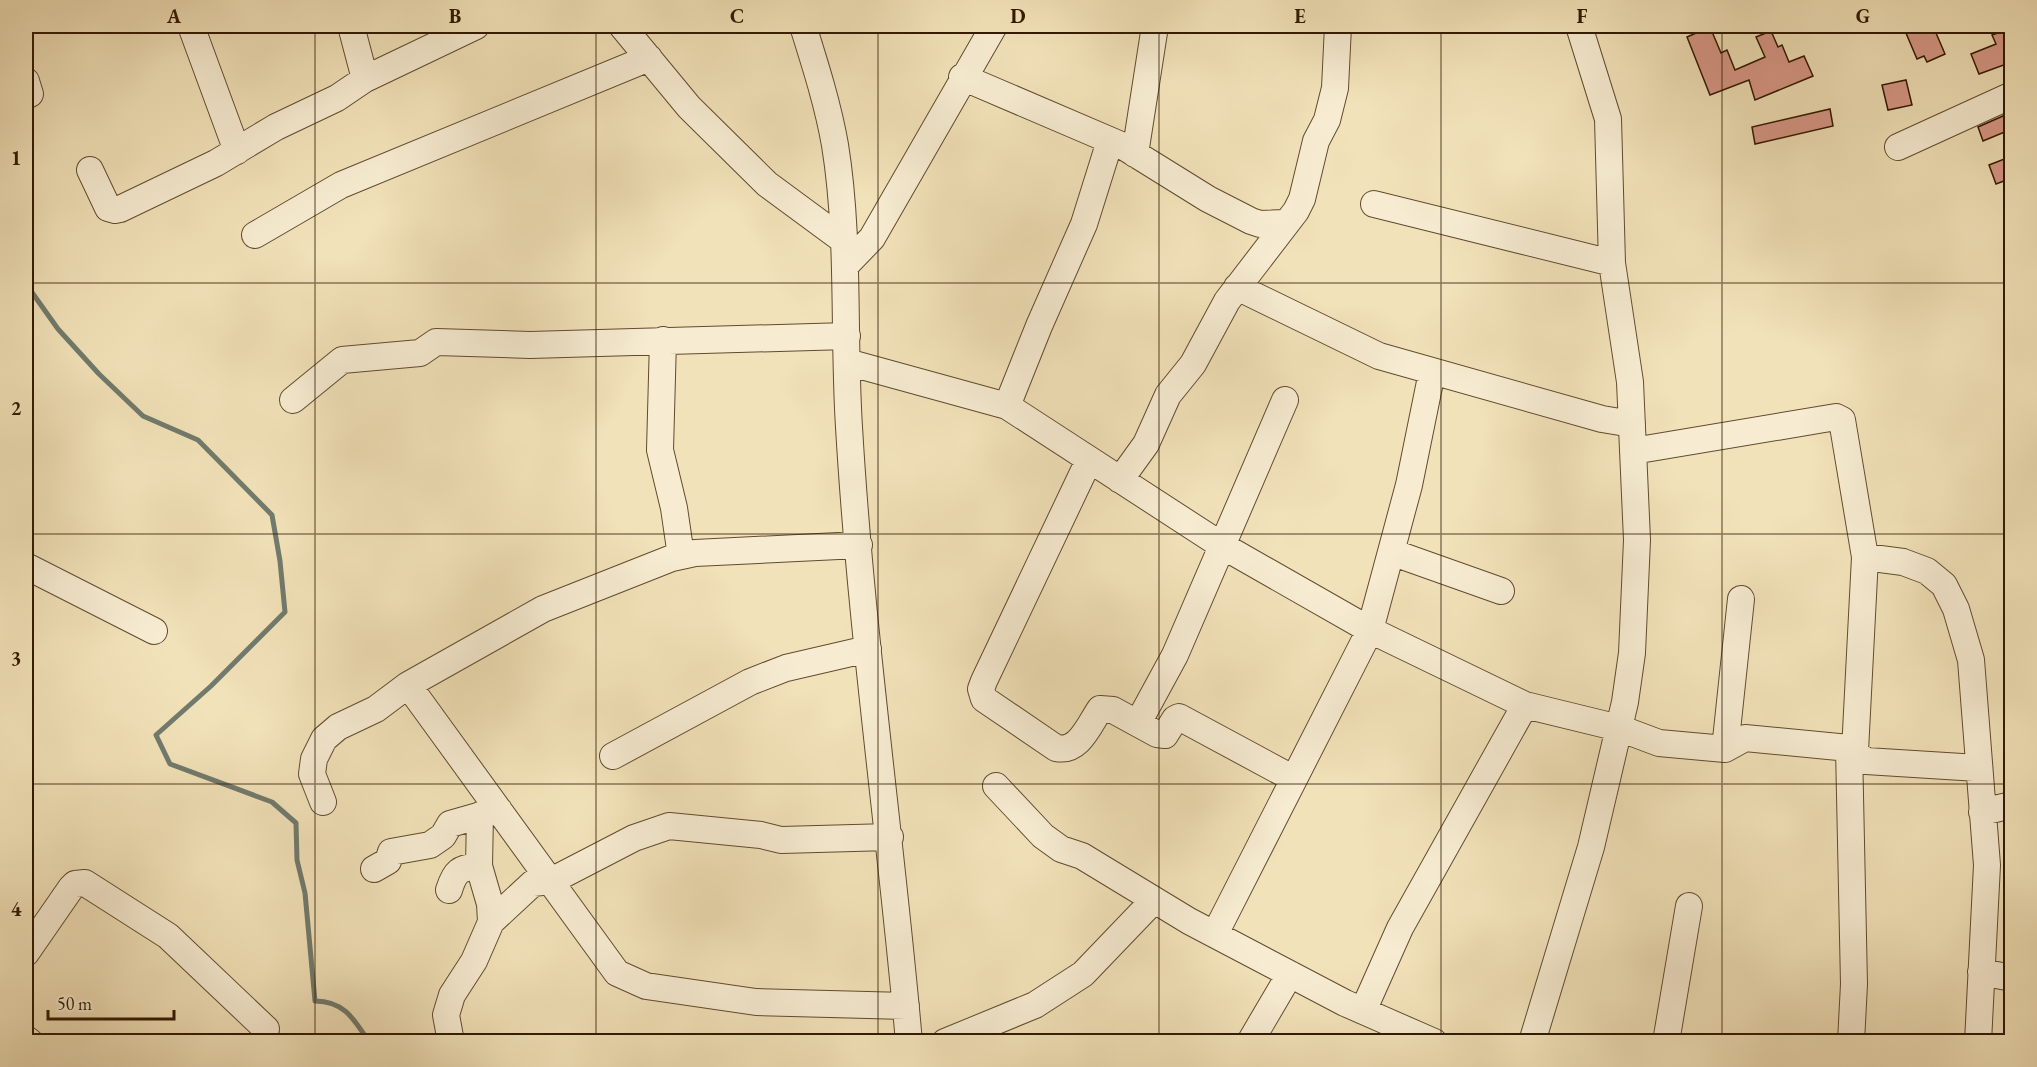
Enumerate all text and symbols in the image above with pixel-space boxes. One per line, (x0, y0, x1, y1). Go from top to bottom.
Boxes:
text: A (166, 3, 182, 29)
text: B (449, 3, 461, 29)
text: C (730, 3, 744, 29)
text: D (1010, 3, 1026, 29)
text: E (1294, 3, 1306, 29)
text: F (1577, 3, 1588, 29)
text: G (1856, 3, 1870, 29)
text: 1 (11, 145, 21, 171)
text: 2 (11, 395, 22, 421)
text: 3 (11, 645, 21, 671)
text: 4 (11, 896, 22, 922)
scale bar (48, 983, 174, 1021)
text: 50 m (57, 992, 92, 1015)

